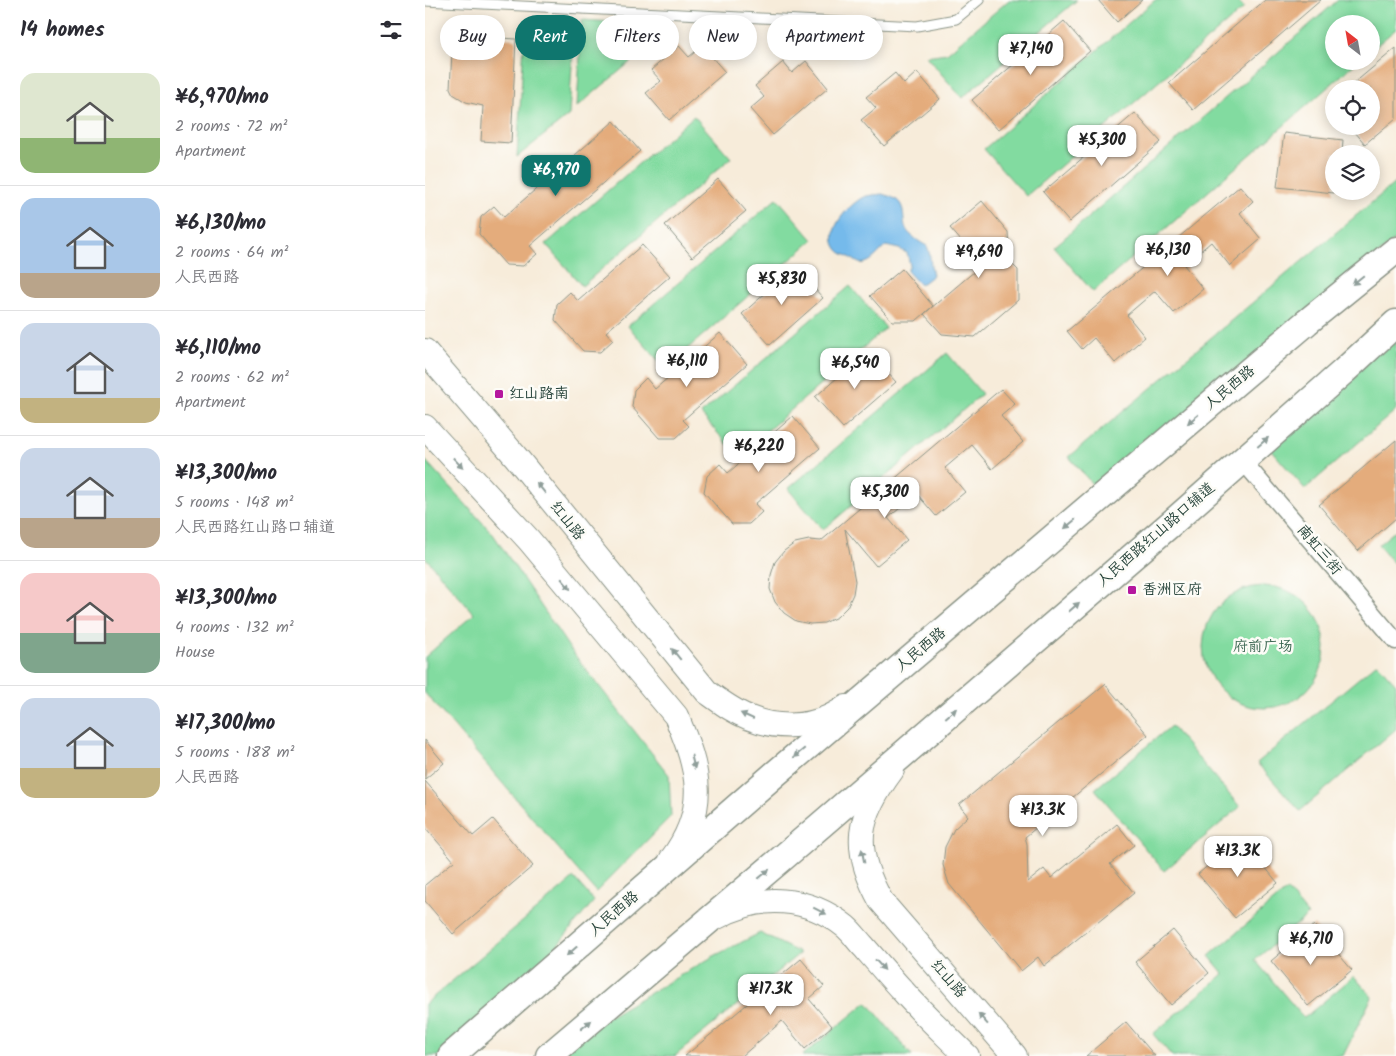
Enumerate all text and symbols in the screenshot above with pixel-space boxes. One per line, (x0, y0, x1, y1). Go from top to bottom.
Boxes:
text: 14 homes (20, 14, 105, 47)
chip: Buy (440, 15, 505, 60)
chip: Rent (515, 15, 586, 60)
chip: Filters (596, 15, 679, 60)
chip: New (689, 15, 757, 60)
chip: Apartment (767, 15, 883, 60)
north arrow (1325, 15, 1380, 70)
map controls (1325, 15, 1380, 200)
icon: filters (377, 16, 405, 44)
pin: ¥7,140 (990, 34, 1072, 76)
text: ¥7,140 (1009, 37, 1053, 62)
button: locate (1325, 80, 1380, 135)
text: ¥6,970/mo (175, 81, 269, 114)
icon: home (60, 93, 120, 153)
text: 2 rooms · 72 m² (175, 114, 287, 139)
pin: ¥5,300 (1061, 124, 1143, 167)
text: ¥5,300 (1078, 128, 1126, 153)
text: Apartment (175, 139, 246, 164)
button: layers (1325, 145, 1380, 200)
pin: ¥6,970 (515, 154, 597, 197)
text: ¥6,970 (533, 158, 579, 183)
text: ¥6,130/mo (175, 207, 266, 240)
icon: home (60, 218, 120, 278)
pin: ¥6,130 (1127, 234, 1209, 277)
pin: ¥9,690 (938, 236, 1020, 279)
text: ¥6,130 (1146, 238, 1190, 263)
text: 2 rooms · 64 m² (175, 240, 288, 265)
text: ¥9,690 (955, 240, 1003, 265)
pin: ¥5,830 (741, 264, 823, 306)
text: 人民西路 (175, 265, 239, 290)
text: ¥5,830 (758, 267, 806, 292)
one-way arrow (1352, 275, 1365, 286)
text: ¥6,110/mo (175, 332, 261, 365)
icon: home (60, 343, 120, 403)
pin: ¥6,110 (646, 346, 728, 388)
pin: ¥6,540 (814, 348, 896, 390)
text: ¥6,110 (667, 349, 707, 374)
text: ¥6,540 (831, 351, 879, 376)
street label: 人民西路 (1199, 360, 1261, 416)
text: 2 rooms · 62 m² (175, 365, 289, 390)
place label: 红山路南 (509, 382, 569, 406)
marker: 红山路南 (493, 388, 505, 400)
text: Apartment (175, 390, 246, 415)
one-way arrow (1187, 413, 1200, 424)
pin: ¥6,220 (718, 430, 800, 473)
text: ¥6,220 (734, 434, 784, 459)
one-way arrow (1256, 437, 1269, 448)
text: ¥13,300/mo (175, 457, 277, 490)
one-way arrow (452, 457, 464, 469)
icon: home (60, 468, 120, 528)
pin: ¥5,300 (844, 476, 926, 519)
street label: 人民西路红山路口辅道 (1092, 477, 1220, 593)
text: ¥5,300 (861, 480, 909, 505)
one-way arrow (535, 481, 546, 494)
text: 5 rooms · 148 m² (175, 490, 294, 515)
street label: 红山路 (544, 496, 590, 546)
text: 人民西路红山路口辅道 (175, 515, 335, 540)
one-way arrow (1064, 518, 1076, 530)
street label: 南虹三街 (1291, 519, 1347, 581)
one-way arrow (560, 578, 572, 590)
place label: 香洲区府 (1142, 578, 1202, 602)
text: ¥13,300/mo (175, 582, 277, 615)
marker: 香洲区府 (1126, 584, 1138, 596)
icon: home (60, 593, 120, 653)
one-way arrow (1068, 601, 1081, 612)
text: 4 rooms · 132 m² (175, 615, 294, 640)
street label: 人民西路 (890, 622, 952, 678)
park label: 府前广场 (1233, 635, 1293, 659)
text: House (175, 640, 215, 665)
one-way arrow (671, 648, 682, 661)
text: ¥17,300/mo (175, 707, 275, 740)
one-way arrow (945, 707, 957, 719)
one-way arrow (740, 712, 754, 720)
icon: home (60, 718, 120, 778)
text: 5 rooms · 188 m² (175, 740, 294, 765)
one-way arrow (792, 748, 805, 759)
one-way arrow (689, 754, 697, 769)
text: 人民西路 (175, 765, 239, 790)
pin: ¥13.3K (1002, 794, 1084, 837)
text: ¥13.3K (1020, 798, 1066, 823)
pin: ¥13.3K (1197, 836, 1279, 878)
text: ¥13.3K (1215, 839, 1261, 864)
one-way arrow (859, 849, 867, 864)
one-way arrow (757, 869, 770, 880)
street label: 人民西路 (583, 885, 645, 943)
one-way arrow (812, 907, 827, 915)
pin: ¥6,710 (1270, 924, 1352, 966)
text: ¥6,710 (1289, 927, 1333, 952)
one-way arrow (565, 946, 578, 957)
street label: 红山路 (924, 954, 972, 1004)
one-way arrow (874, 958, 885, 971)
pin: ¥17.3K (730, 974, 812, 1016)
text: ¥17.3K (749, 977, 793, 1002)
one-way arrow (977, 1014, 989, 1026)
one-way arrow (580, 1019, 593, 1030)

